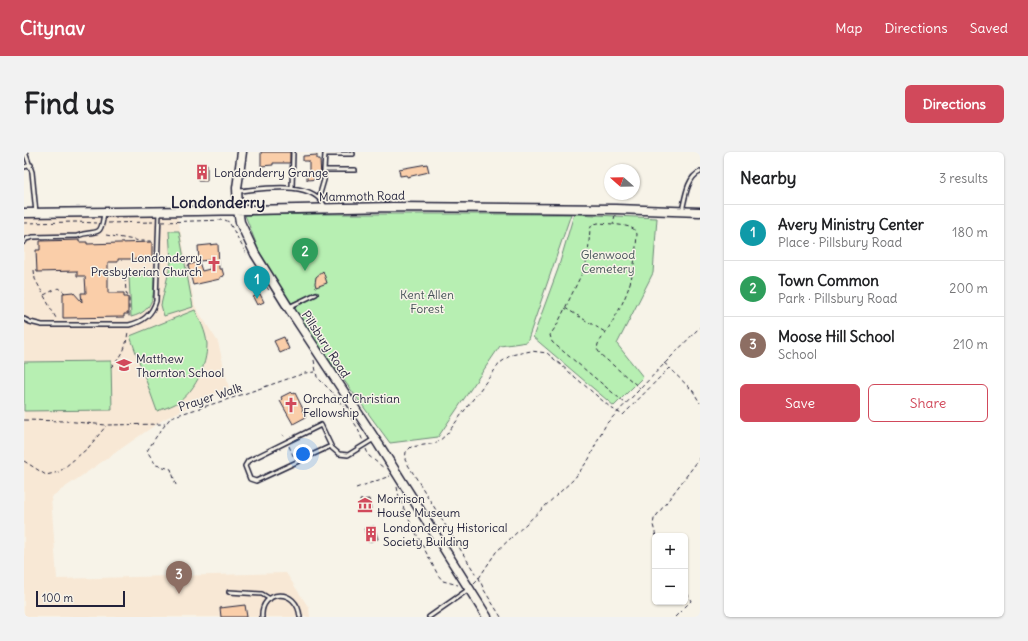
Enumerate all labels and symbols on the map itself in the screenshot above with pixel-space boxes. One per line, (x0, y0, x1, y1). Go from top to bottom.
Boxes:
building icon: Londonderry Grange (193, 163, 211, 181)
north arrow (604, 164, 640, 200)
place label: Londonderry Grange (214, 165, 328, 180)
street label: Mammoth Road (319, 188, 405, 204)
district label: Londonderry (171, 192, 265, 213)
pin: 2 (292, 238, 318, 271)
park label: Glenwood Cemetery (581, 247, 635, 276)
place label: Londonderry Presbyterian Church (91, 250, 202, 279)
church icon: Londonderry Presbyterian Church (205, 255, 223, 273)
pin: 1 (244, 266, 270, 299)
park label: Kent Allen Forest (400, 287, 454, 316)
street label: Pillsbury Road (299, 308, 353, 380)
place label: Matthew Thornton School (136, 351, 224, 380)
school or university icon: Matthew Thornton School (115, 356, 133, 374)
street label: Prayer Walk (176, 380, 244, 414)
place label: Orchard Christian Fellowship (303, 391, 400, 420)
church icon: Orchard Christian Fellowship (282, 396, 300, 414)
your location (293, 444, 313, 464)
place label: Morrison House Museum (377, 491, 461, 520)
museum icon: Morrison House Museum (356, 496, 374, 514)
place label: Londonderry Historical Society Building (383, 520, 507, 549)
building icon: Londonderry Historical Society Building (362, 525, 380, 543)
pin: 3 (166, 561, 192, 594)
scale bar (36, 589, 125, 608)

